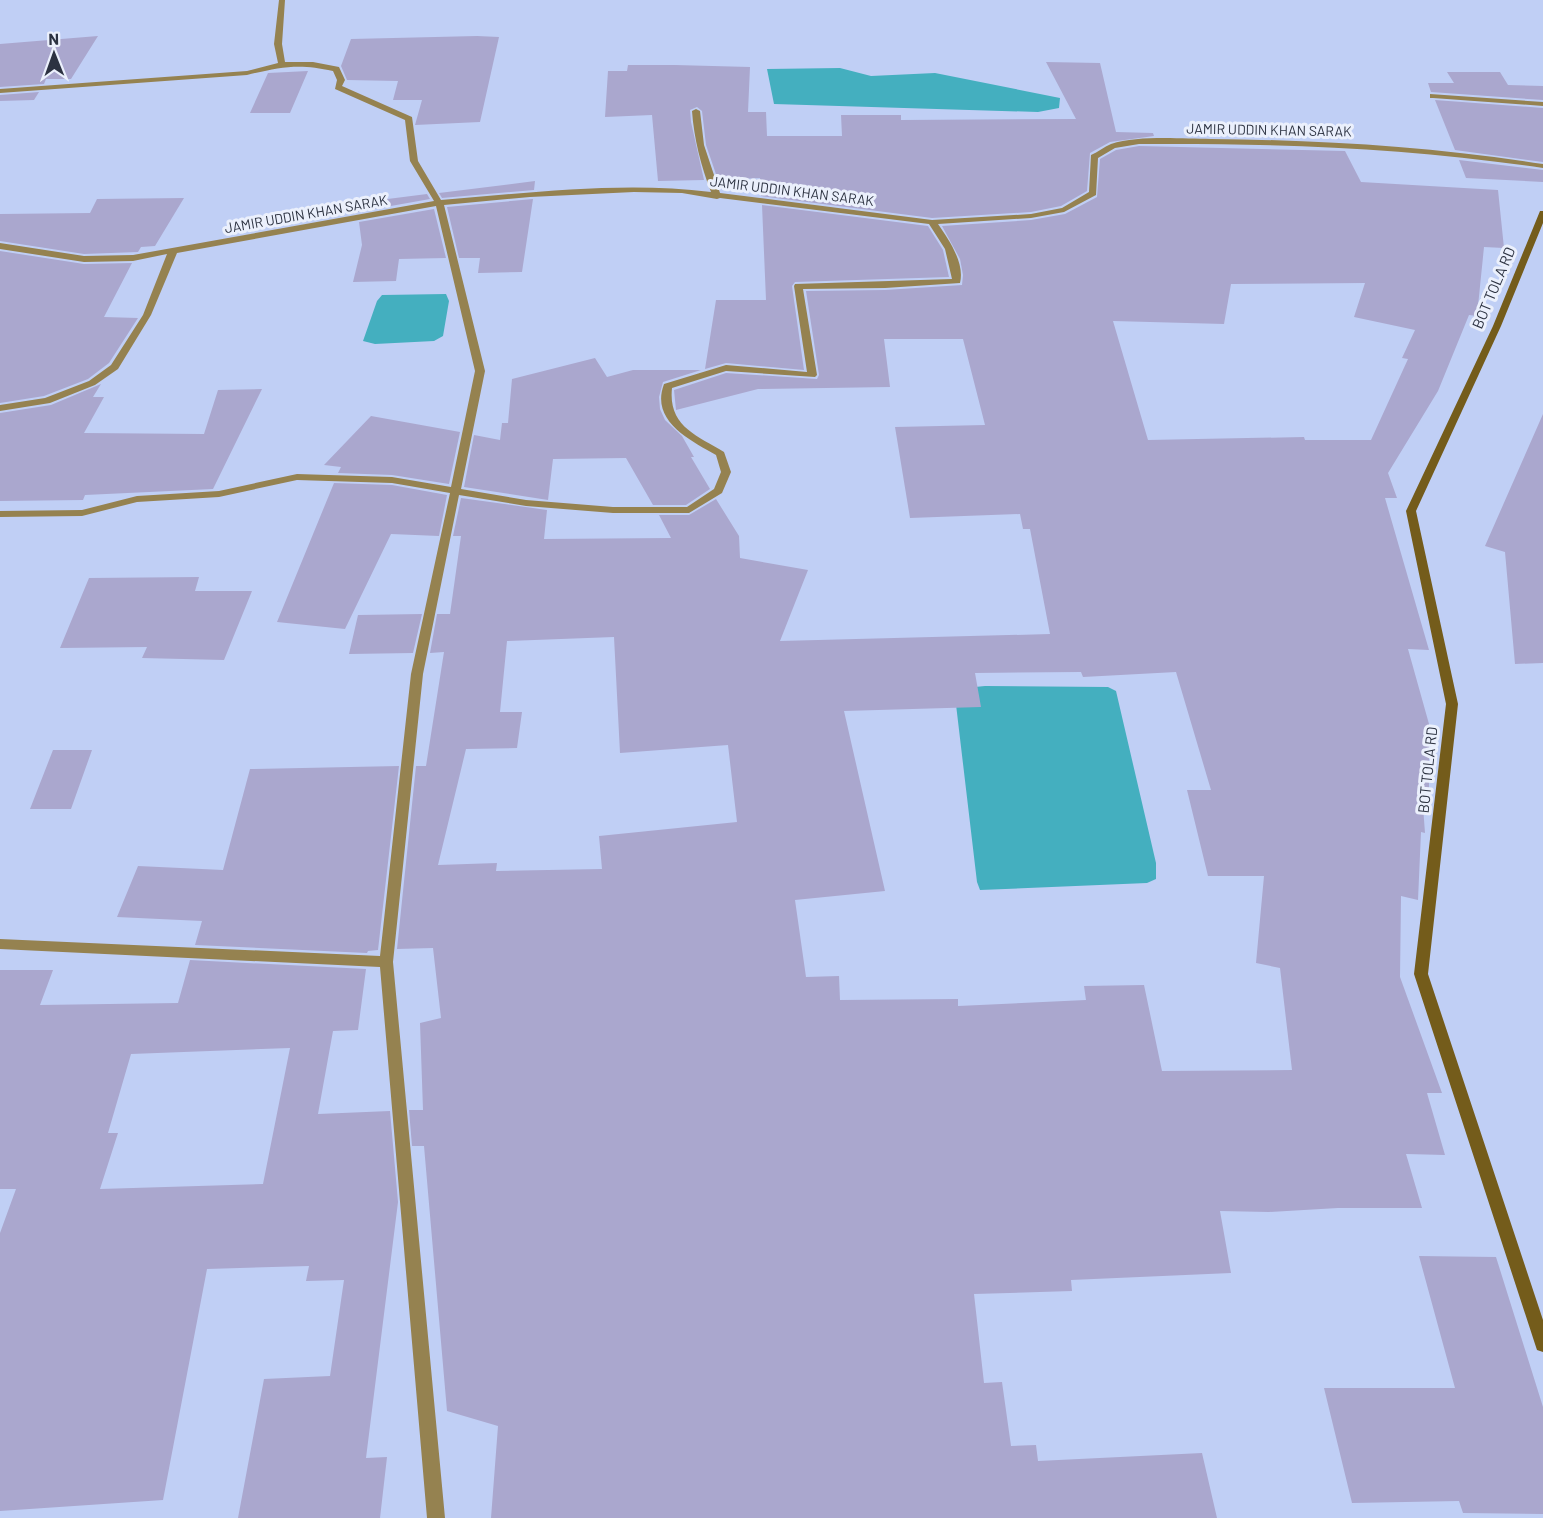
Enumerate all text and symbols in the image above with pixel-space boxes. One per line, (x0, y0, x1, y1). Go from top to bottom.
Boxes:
north arrow (24, 24, 84, 84)
text: N (48, 29, 59, 48)
street label: JAMIR UDDIN KHAN SARAK (1186, 120, 1352, 139)
street label: JAMIR UDDIN KHAN SARAK (709, 172, 875, 209)
street label: JAMIR UDDIN KHAN SARAK (223, 191, 389, 236)
street label: BOT TOLA RD (1468, 244, 1518, 331)
street label: BOT TOLA RD (1414, 726, 1441, 814)

